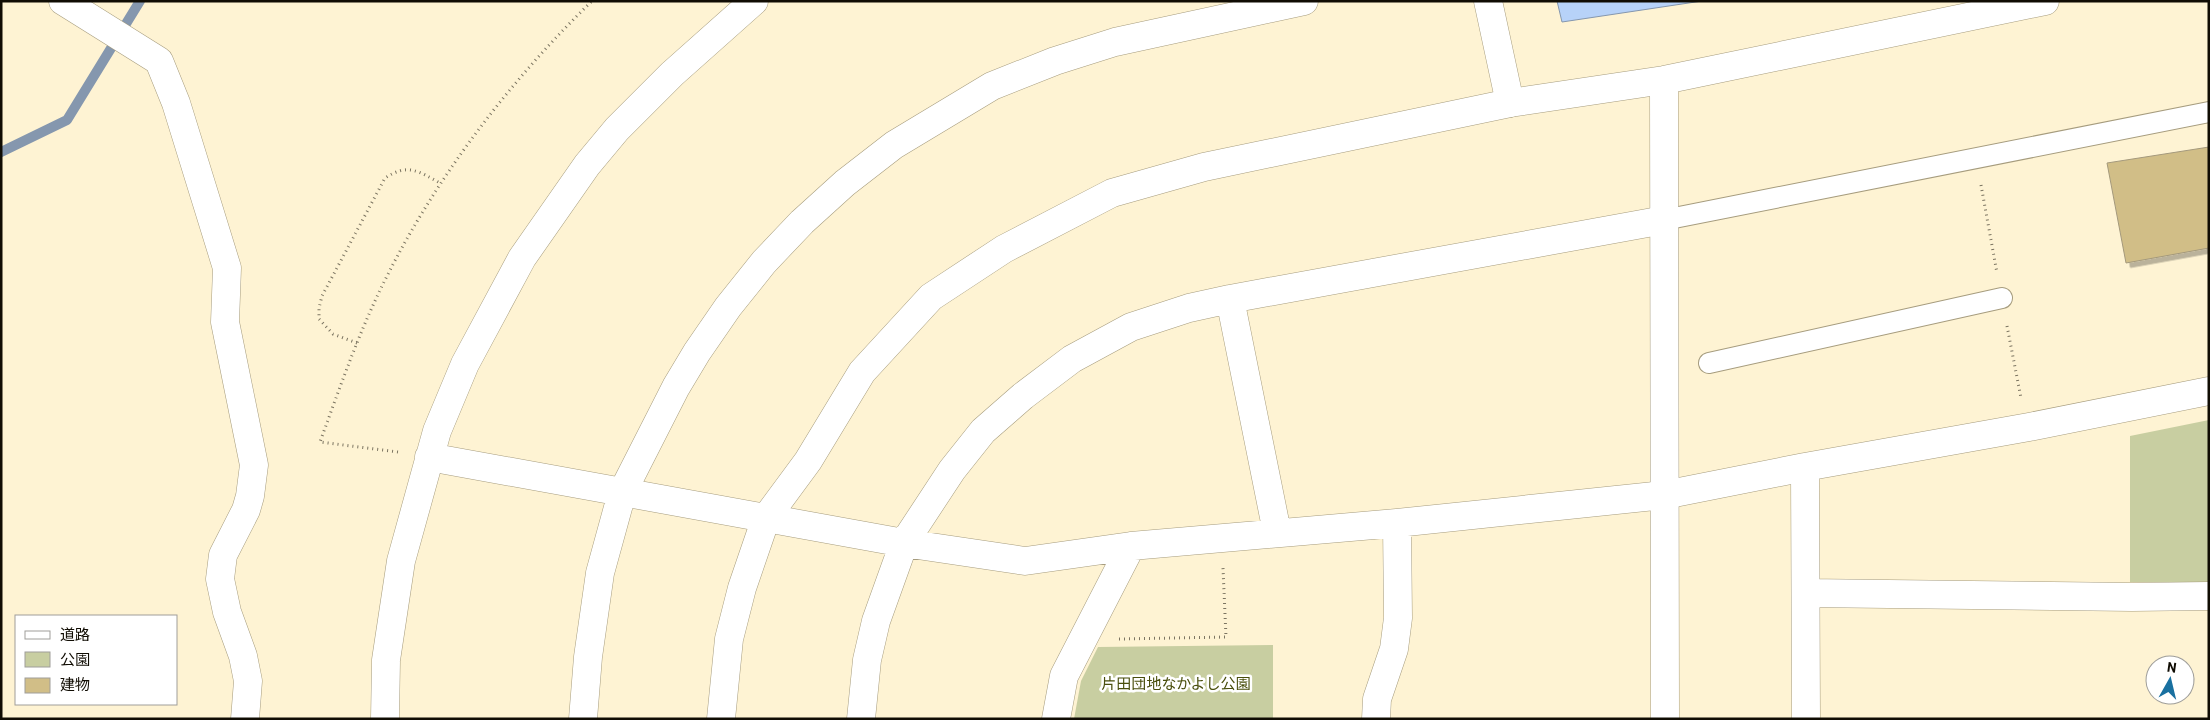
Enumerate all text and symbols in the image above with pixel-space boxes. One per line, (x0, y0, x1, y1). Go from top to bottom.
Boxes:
legend (15, 615, 178, 705)
text: 道路 (60, 625, 90, 643)
text: 公園 (60, 650, 90, 668)
north arrow (2145, 655, 2195, 705)
text: N (2166, 658, 2178, 676)
park label: 片田団地なかよし公園 (1101, 674, 1251, 692)
text: 建物 (60, 675, 90, 693)

